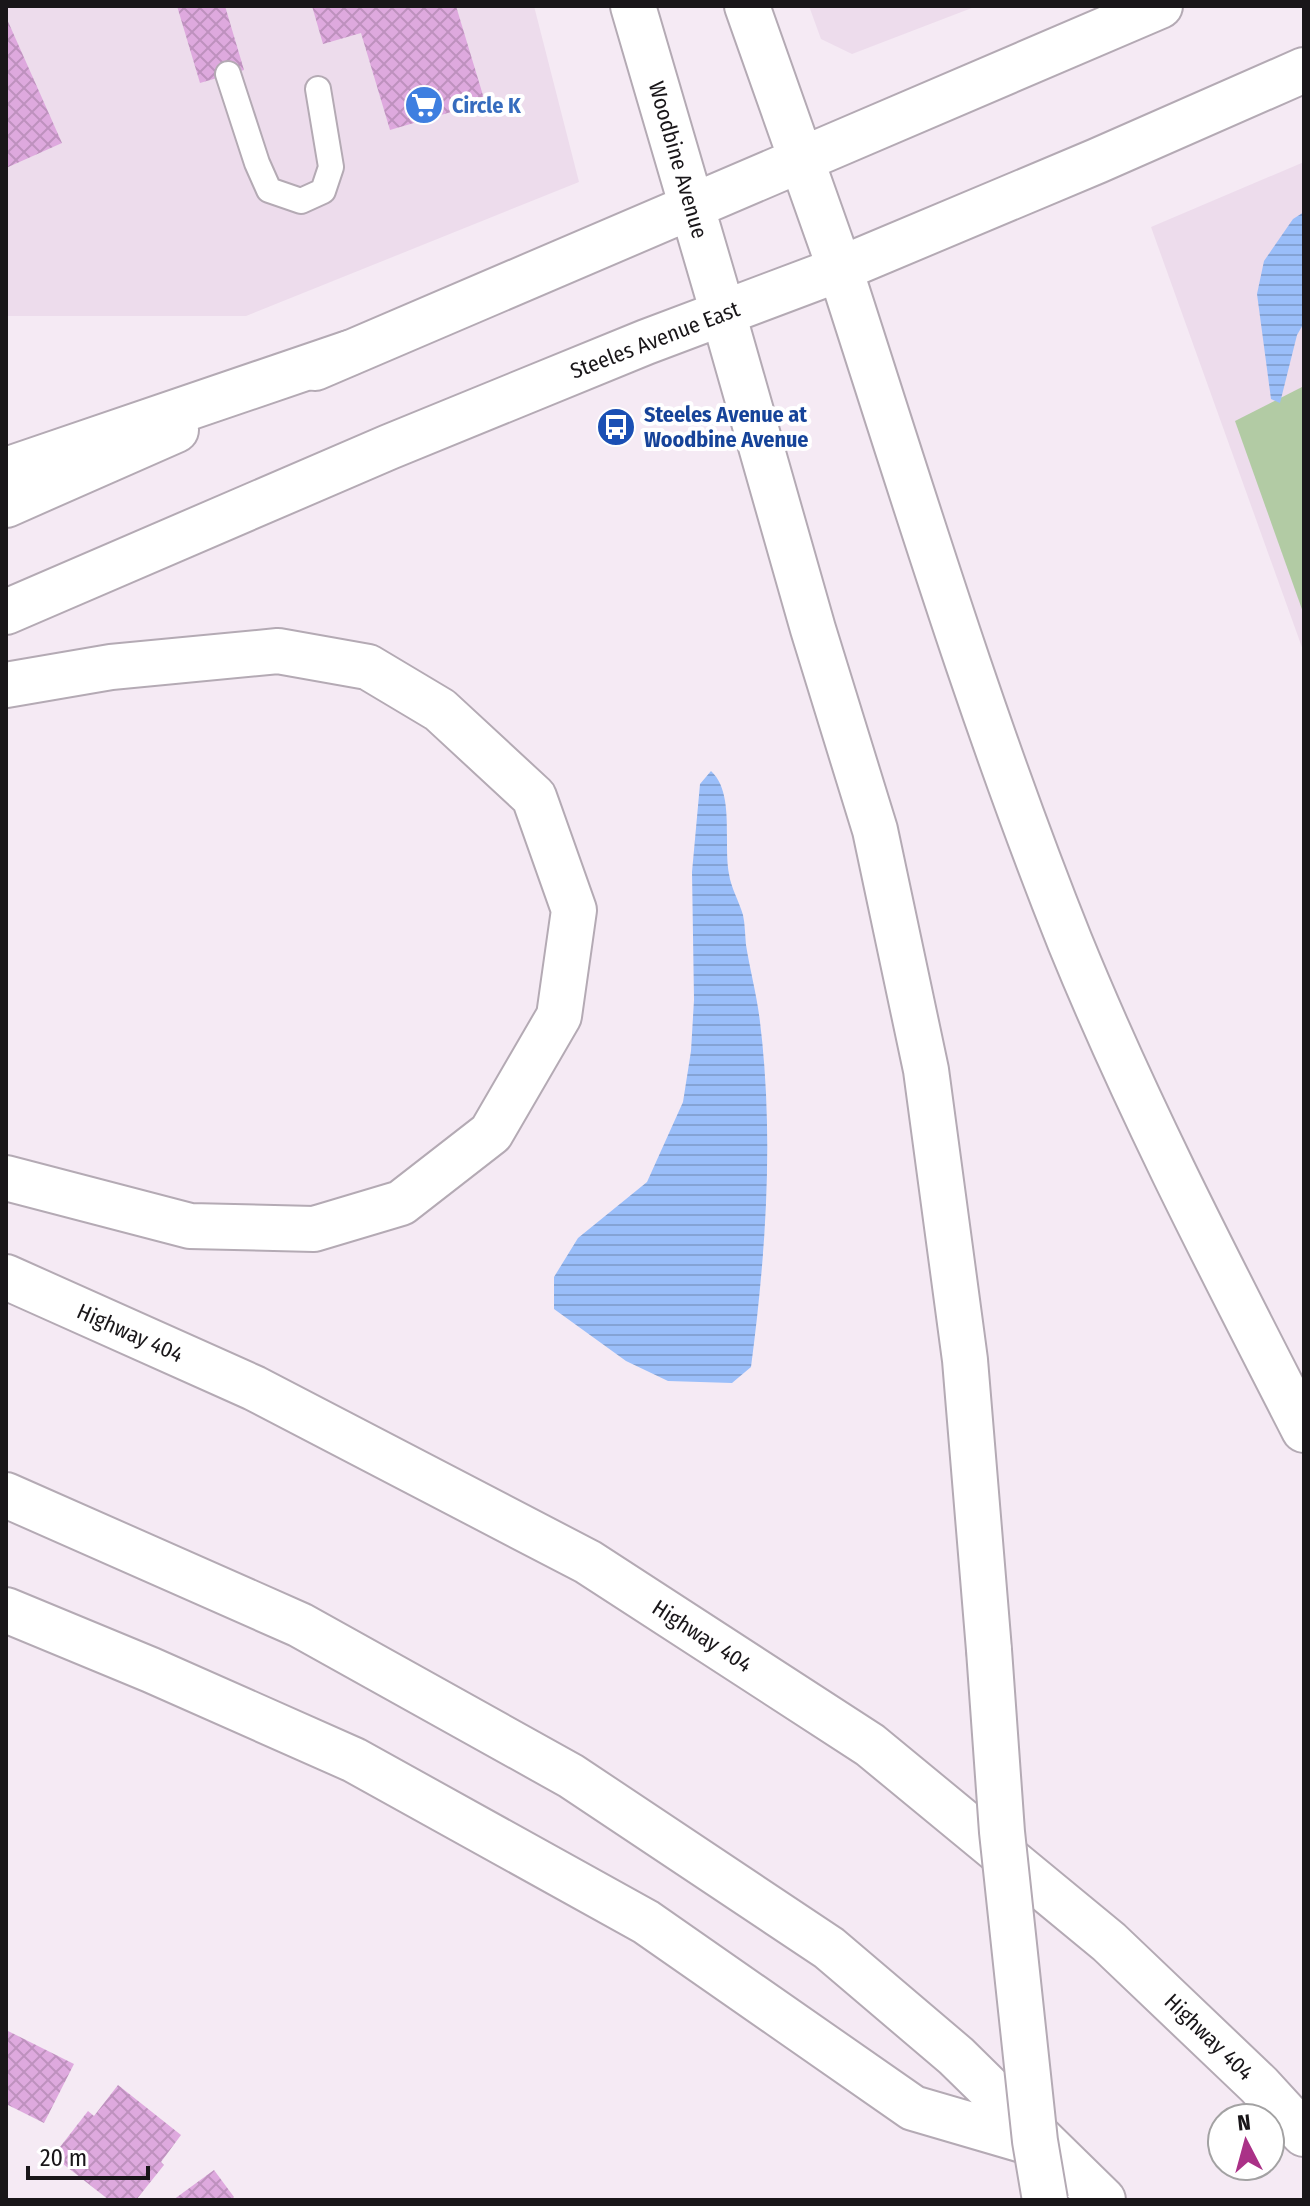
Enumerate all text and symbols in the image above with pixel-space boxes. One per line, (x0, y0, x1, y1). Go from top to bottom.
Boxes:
street label: Woodbine Avenue (643, 78, 713, 242)
supermarket icon: Circle K (403, 84, 445, 126)
place label: Circle K (452, 92, 522, 119)
street label: Steeles Avenue East (567, 295, 744, 385)
place label: Steeles Avenue at Woodbine Avenue (644, 401, 809, 453)
bus stop icon: Steeles Avenue at Woodbine Avenue (595, 406, 637, 448)
street label: Highway 404 (73, 1298, 187, 1368)
street label: Highway 404 (647, 1594, 757, 1678)
street label: Highway 404 (1159, 1988, 1259, 2086)
north arrow (1206, 2102, 1286, 2182)
text: N (1236, 2108, 1252, 2137)
scale bar (28, 2130, 148, 2180)
text: 20 m (40, 2144, 87, 2172)

